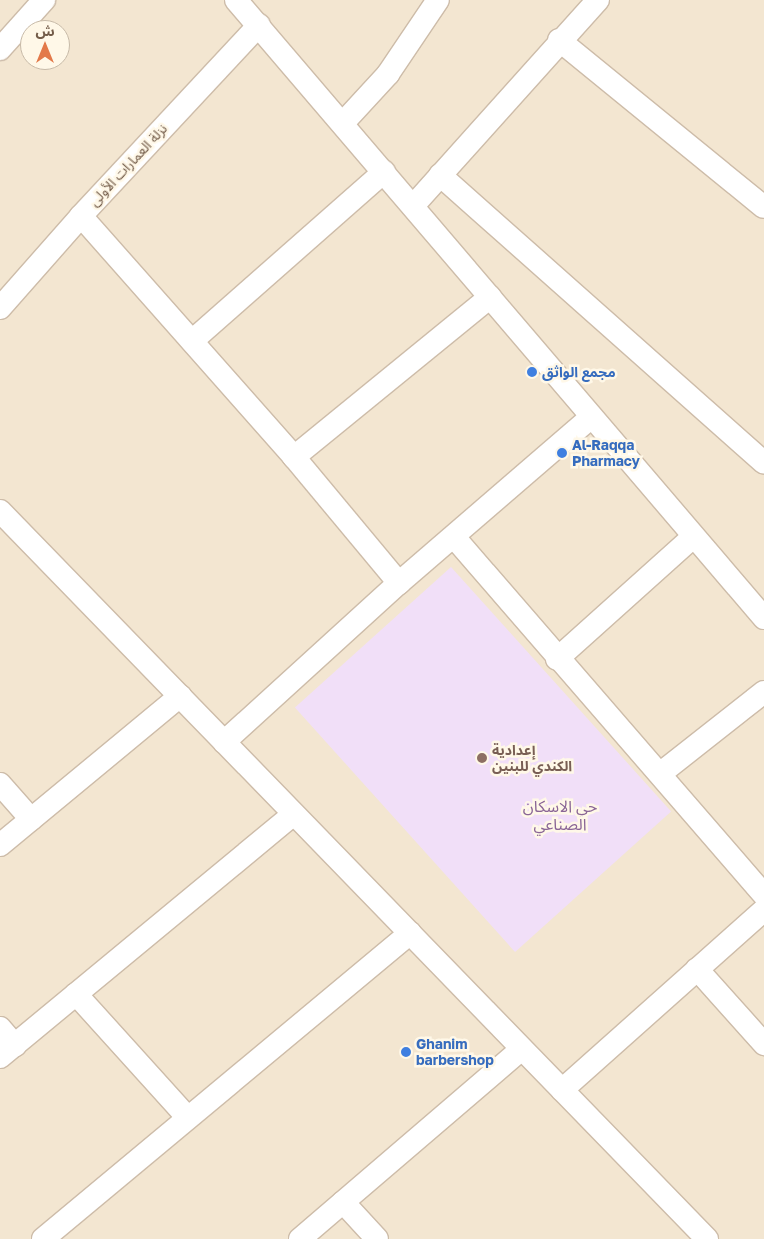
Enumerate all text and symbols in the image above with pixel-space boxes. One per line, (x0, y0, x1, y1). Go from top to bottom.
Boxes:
north arrow (20, 20, 70, 70)
text: ش (35, 22, 55, 39)
street label: نزلة العمارات الأولى (86, 120, 170, 210)
place label: مجمع الواثق (542, 364, 616, 380)
marker: مجمع الواثق (526, 366, 538, 378)
place label: Al-Raqqa Pharmacy (572, 437, 640, 470)
marker: Al-Raqqa Pharmacy (556, 447, 568, 459)
place label: إعدادية الكندي للبنين (492, 742, 572, 774)
marker: إعدادية الكندي للبنين (476, 752, 488, 764)
district label: حي الاسكان الصناعي (523, 796, 597, 834)
place label: Ghanim barbershop (416, 1036, 494, 1068)
marker: Ghanim barbershop (400, 1046, 412, 1058)

